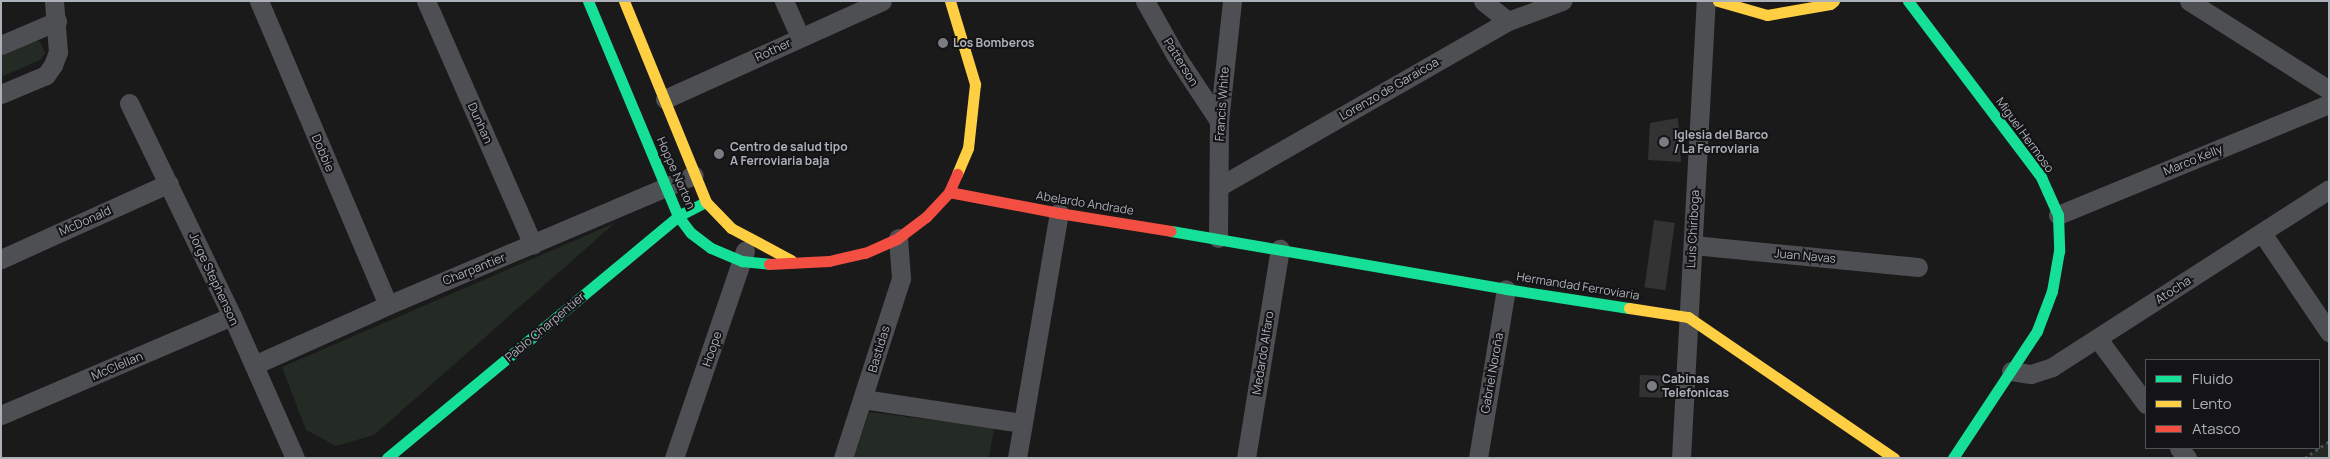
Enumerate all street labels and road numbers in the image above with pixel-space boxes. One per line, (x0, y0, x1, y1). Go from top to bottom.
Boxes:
street label: Rother (753, 35, 793, 65)
street label: Patterson (1161, 35, 1201, 89)
street label: Lorenzo de Garaicoa (1337, 55, 1441, 123)
street label: Francis White (1212, 66, 1232, 142)
street label: Miguel Hermoso (1993, 95, 2057, 175)
street label: Dunhan (465, 100, 495, 146)
street label: Dobbie (309, 132, 337, 174)
street label: Hoppe Norton (654, 135, 698, 211)
street label: Marco Kelly (2161, 142, 2225, 178)
street label: Abelardo Andrade (1035, 188, 1135, 218)
street label: Luis Chiriboga (1684, 189, 1702, 269)
street label: McDonald (57, 203, 113, 239)
street label: Jorge Stephenson (186, 230, 242, 328)
street label: Juan Navas (1773, 246, 1837, 266)
street label: Charpantier (440, 250, 508, 288)
street label: Hermandad Ferroviaria (1515, 269, 1641, 303)
street label: Atocha (2153, 273, 2193, 307)
street label: Pablo Charpentier (502, 289, 588, 365)
street label: Medardo Alfaro (1249, 310, 1277, 396)
street label: Bastidas (865, 324, 893, 374)
street label: Hoope (699, 329, 725, 369)
street label: Gabriel Noroña (1478, 331, 1506, 415)
street label: McClellan (89, 349, 145, 383)

